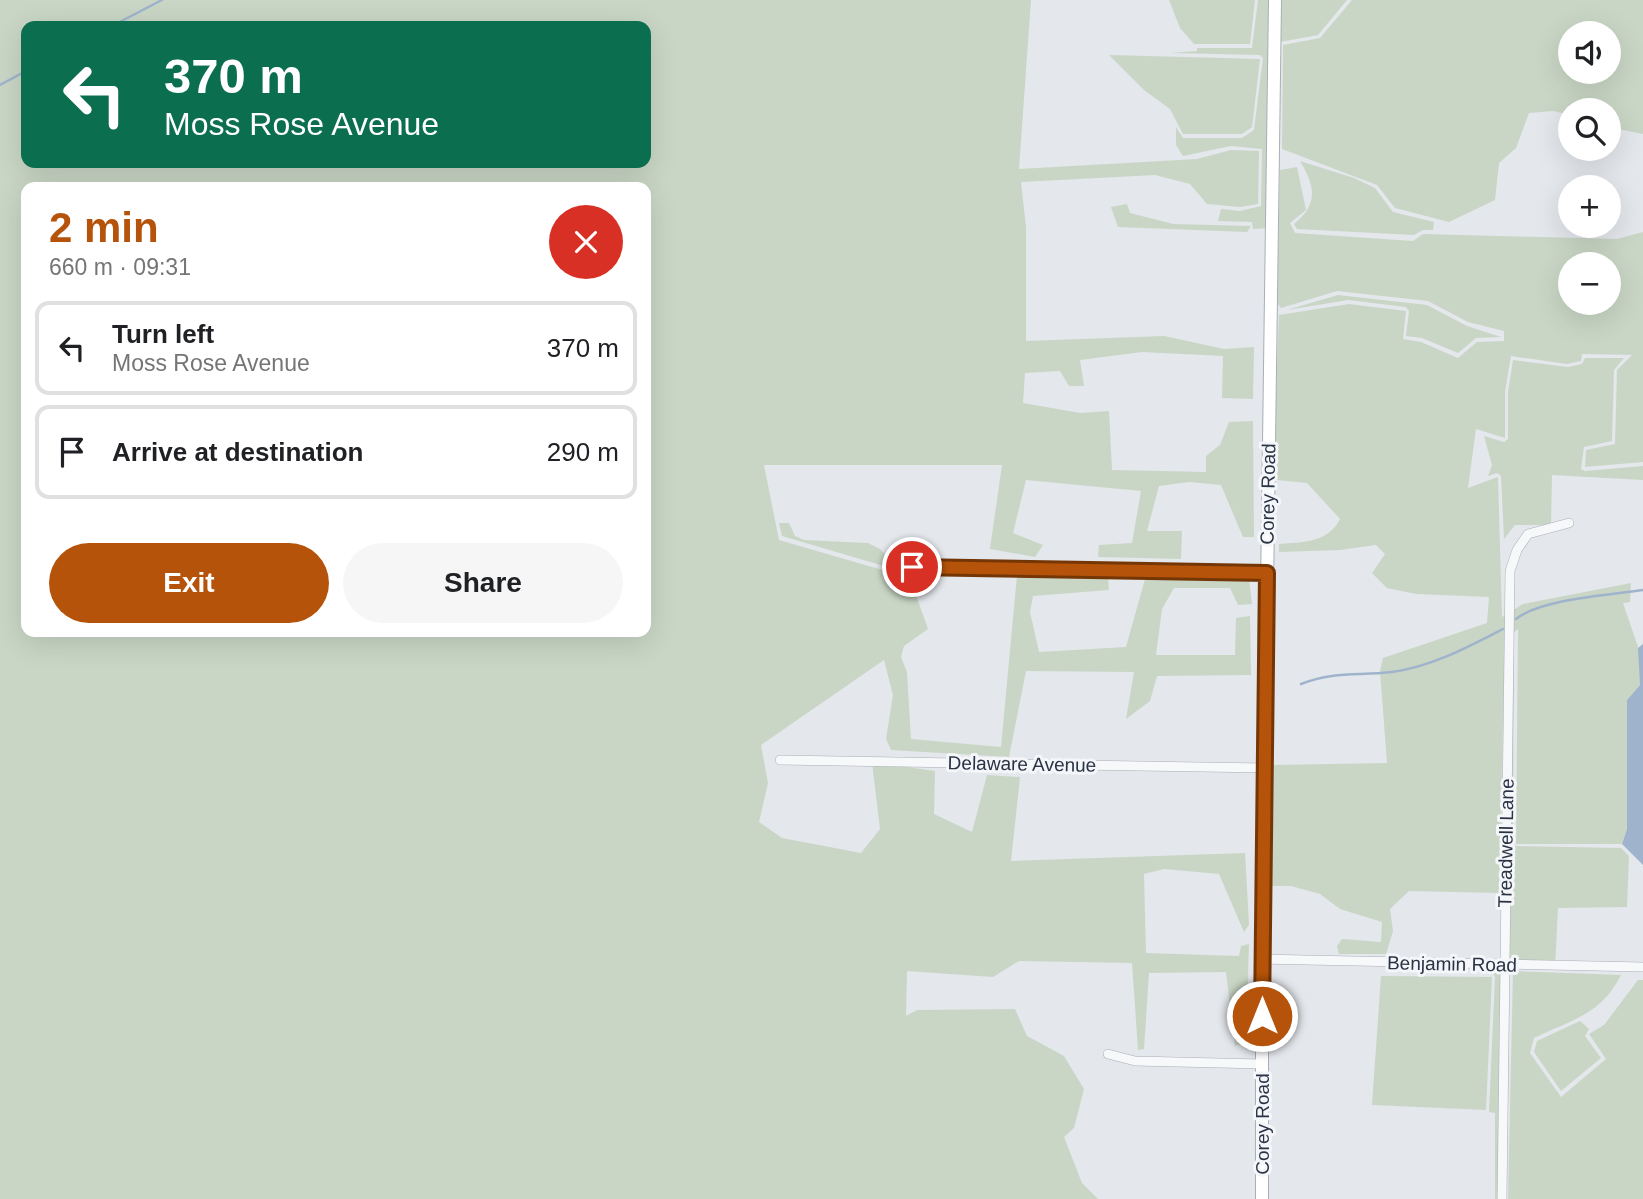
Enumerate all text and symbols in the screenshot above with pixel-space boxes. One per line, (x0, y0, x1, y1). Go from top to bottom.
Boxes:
map controls (1558, 21, 1621, 315)
button: sound (1558, 21, 1621, 84)
icon: left (49, 49, 140, 140)
text: 370 m (164, 49, 303, 103)
button: search (1558, 98, 1621, 161)
text: Moss Rose Avenue (164, 106, 439, 142)
button: + (1558, 175, 1621, 238)
text: 2 min (49, 204, 159, 251)
button: close (549, 205, 623, 279)
button: − (1558, 252, 1621, 315)
text: 660 m · 09:31 (49, 254, 191, 280)
text: Turn left (112, 319, 214, 349)
icon: left (53, 329, 91, 367)
text: 370 m (547, 333, 619, 363)
text: Moss Rose Avenue (112, 350, 310, 376)
icon: arrive (53, 433, 91, 471)
text: Arrive at destination (112, 437, 363, 467)
text: 290 m (547, 437, 619, 467)
street label: Corey Road (1257, 443, 1279, 545)
pin (882, 537, 942, 597)
button: Exit (49, 543, 329, 623)
button: Share (343, 543, 623, 623)
icon: arrive (893, 548, 931, 586)
street label: Delaware Avenue (948, 752, 1096, 776)
street label: Treadwell Lane (1494, 778, 1518, 908)
street label: Benjamin Road (1387, 952, 1517, 976)
position arrow (1225, 979, 1299, 1053)
street label: Corey Road (1252, 1073, 1273, 1175)

